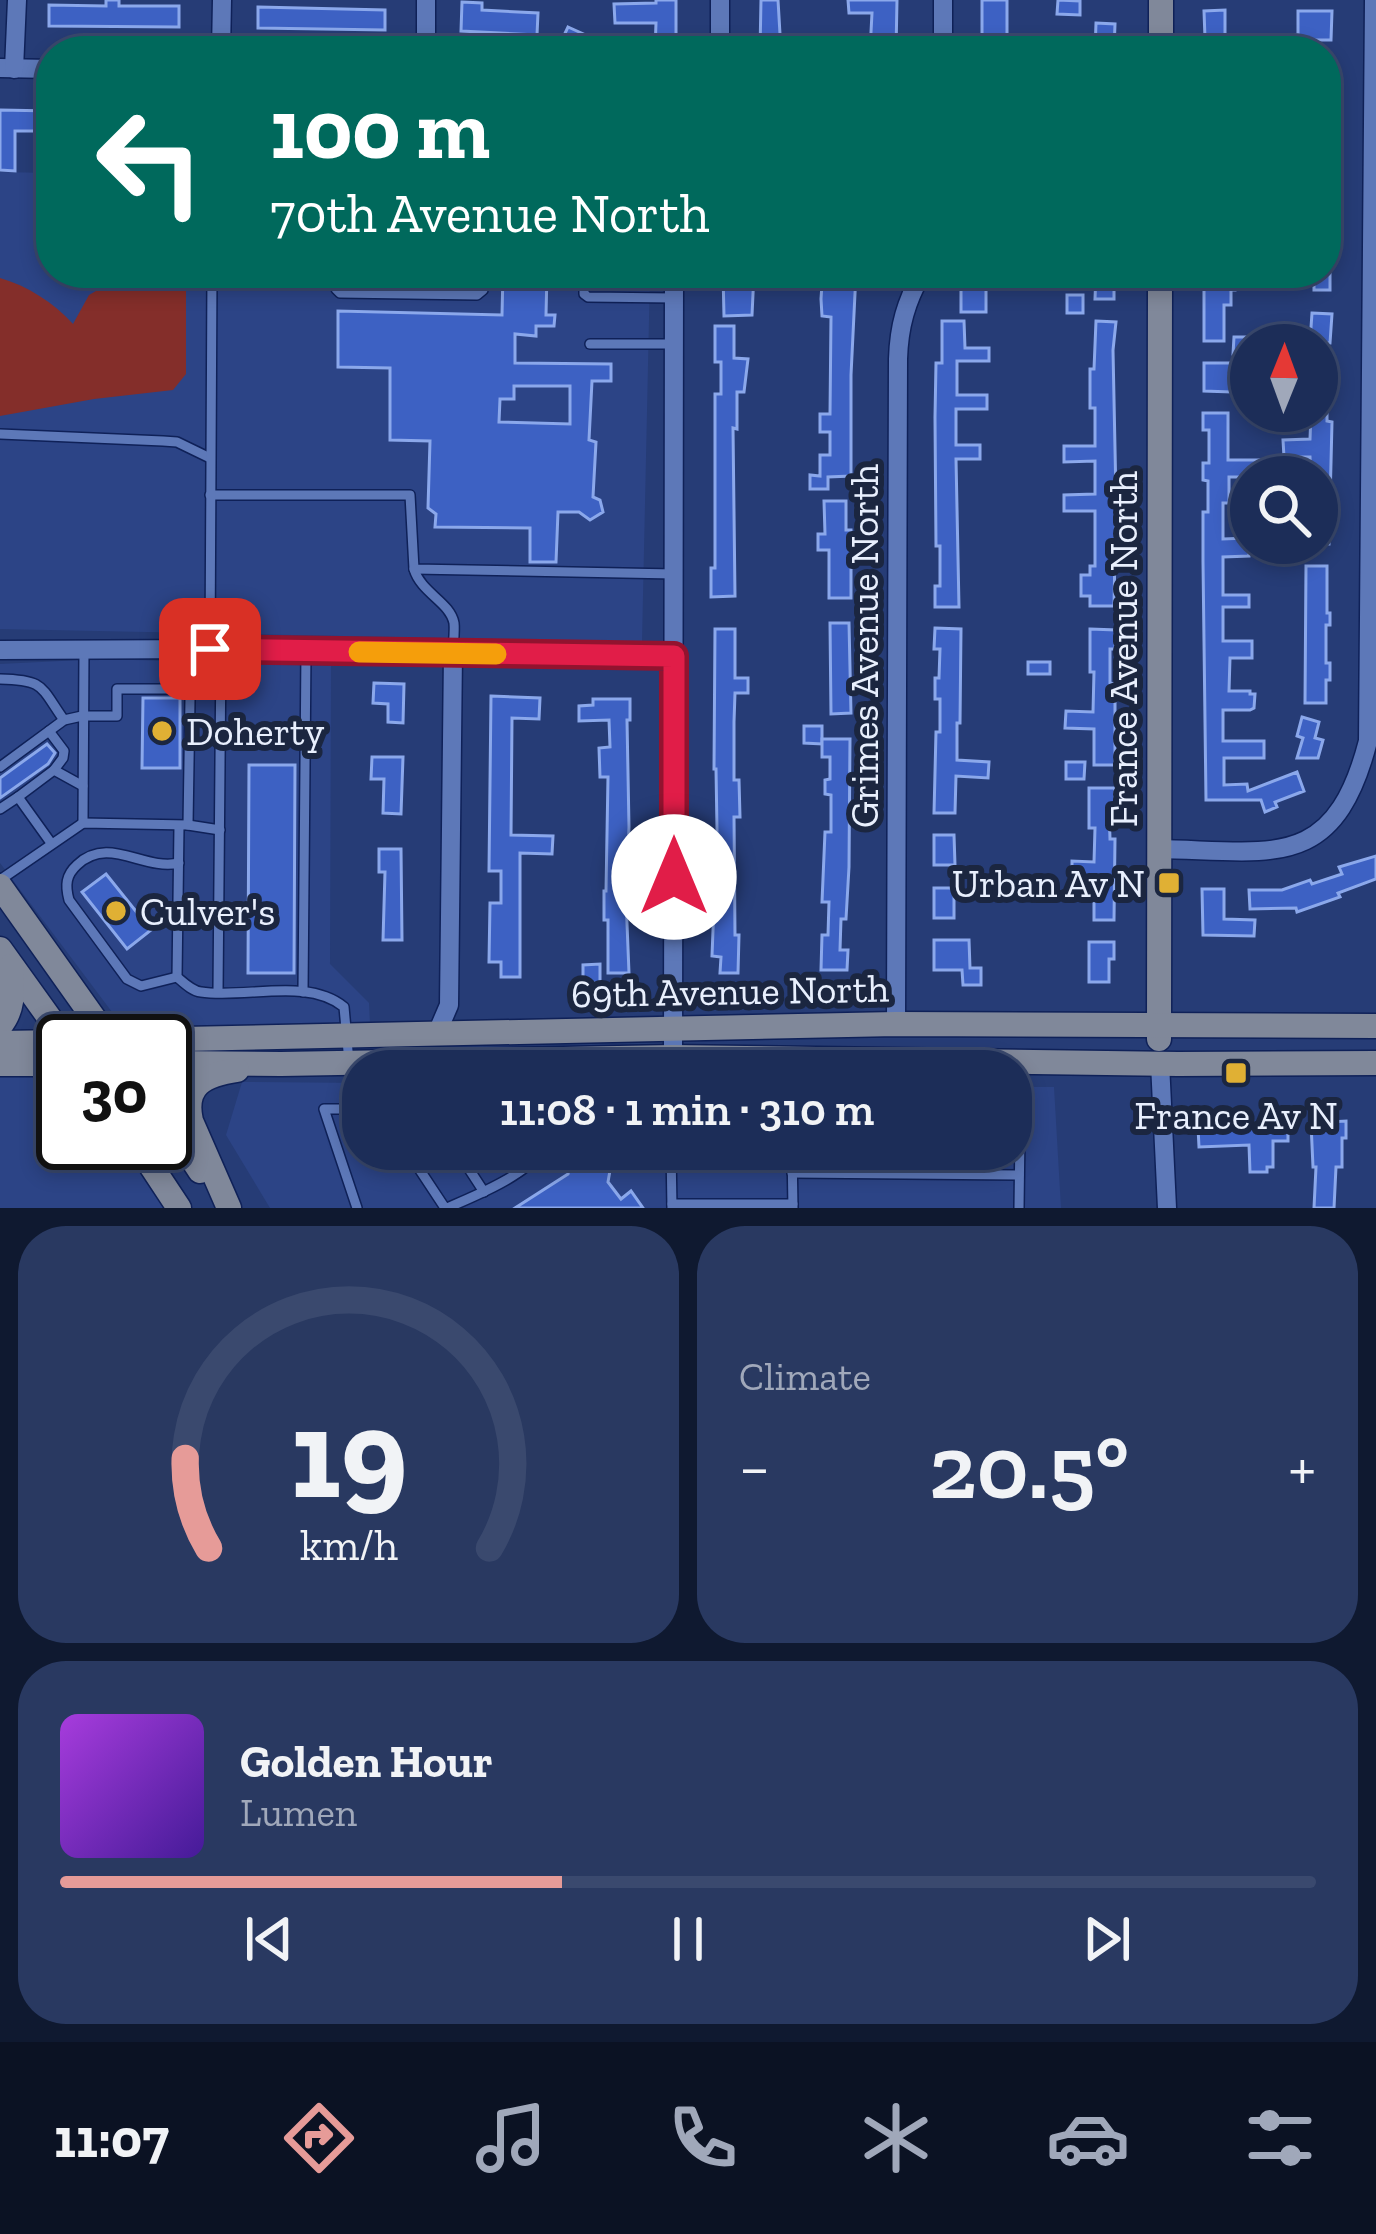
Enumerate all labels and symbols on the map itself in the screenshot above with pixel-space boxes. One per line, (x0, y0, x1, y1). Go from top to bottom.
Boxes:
north arrow (1230, 324, 1338, 432)
street label: Grimes Avenue North (841, 464, 888, 828)
street label: France Avenue North (1100, 471, 1147, 827)
pin (159, 598, 261, 700)
place label: Doherty (186, 708, 325, 755)
marker: Doherty (149, 718, 175, 744)
position arrow (611, 814, 737, 940)
place label: Urban Av N (952, 860, 1145, 907)
marker: Urban Av N (1156, 870, 1182, 896)
place label: Culver's (140, 888, 275, 935)
marker: Culver's (103, 898, 129, 924)
street label: 69th Avenue North (571, 965, 890, 1017)
speed limit sign: 30 (36, 1014, 192, 1170)
marker: France Av N (1223, 1060, 1249, 1086)
place label: France Av N (1134, 1092, 1338, 1139)

